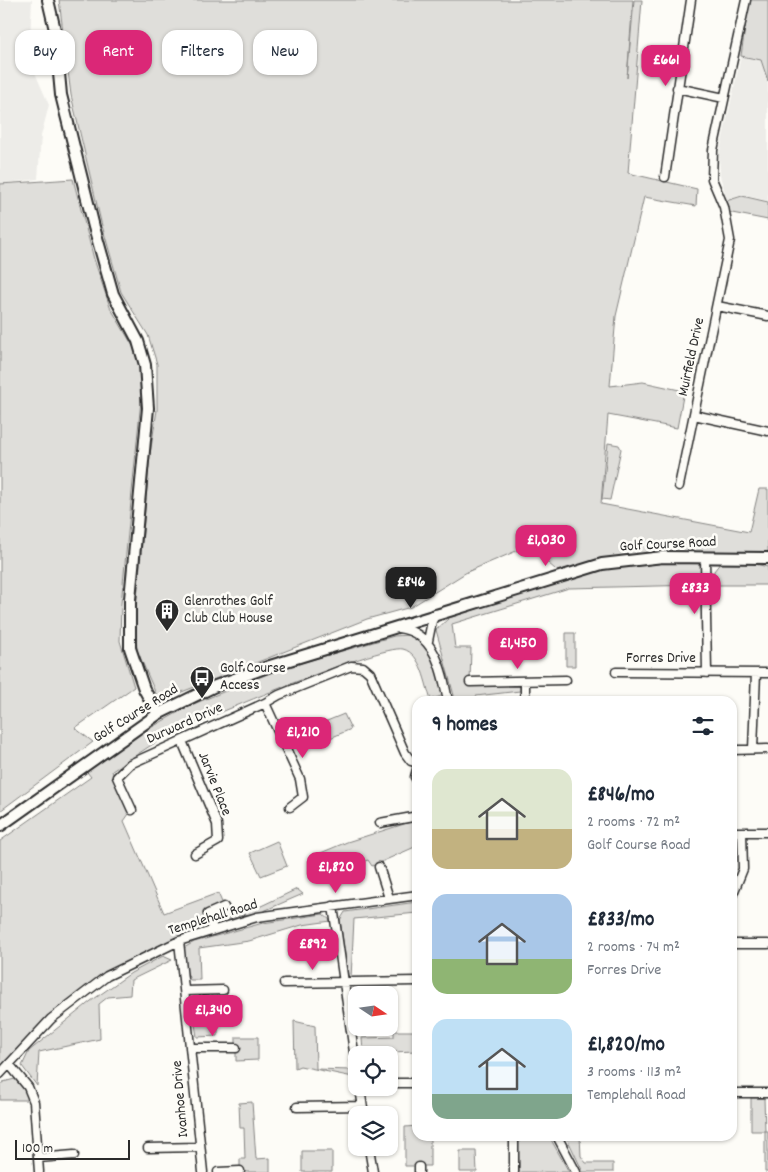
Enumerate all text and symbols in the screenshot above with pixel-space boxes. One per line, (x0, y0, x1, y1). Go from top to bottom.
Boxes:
chip: Buy (15, 30, 75, 75)
chip: Rent (85, 30, 152, 75)
chip: Filters (162, 30, 243, 75)
chip: New (253, 30, 317, 75)
pin: £661 (636, 44, 696, 87)
text: £661 (652, 49, 680, 72)
street label: Muirfield Drive (673, 315, 711, 398)
pin: £1,030 (505, 524, 587, 567)
text: £1,030 (526, 529, 566, 552)
street label: Golf Course Road (619, 531, 717, 559)
pin: £846 (381, 566, 441, 609)
text: £846 (397, 571, 425, 594)
pin: £833 (665, 572, 725, 615)
text: £833 (681, 577, 709, 600)
place label: Glenrothes Golf Club Club House (184, 591, 273, 630)
building icon: Glenrothes Golf Club Club House (154, 598, 180, 632)
pin: £1,450 (477, 628, 559, 670)
text: £1,450 (499, 632, 537, 655)
street label: Forres Drive (626, 648, 696, 670)
place label: Golf Course Access (220, 658, 286, 697)
bus stop icon: Golf Course Access (189, 665, 215, 699)
street label: Golf Course Road (89, 679, 183, 749)
street label: Durward Drive (143, 697, 227, 751)
text: 9 homes (432, 711, 498, 741)
icon: filters (689, 712, 717, 740)
pin: £1,210 (262, 716, 344, 759)
text: £1,210 (286, 721, 320, 744)
street label: Jarvie Place (191, 749, 237, 820)
text: £846/mo (587, 781, 655, 811)
icon: home (472, 789, 532, 849)
text: 2 rooms · 72 m² (587, 811, 680, 834)
text: Golf Course Road (587, 834, 691, 857)
pin: £1,820 (295, 852, 377, 894)
text: £1,820 (318, 856, 354, 879)
street label: Templehall Road (166, 894, 260, 942)
text: £833/mo (587, 906, 654, 936)
icon: home (472, 914, 532, 974)
pin: £892 (283, 928, 343, 971)
text: £892 (299, 933, 327, 956)
text: 2 rooms · 74 m² (587, 936, 680, 959)
text: Forres Drive (587, 959, 661, 982)
north arrow (348, 986, 398, 1036)
map controls (348, 986, 398, 1156)
pin: £1,340 (172, 994, 254, 1037)
text: £1,340 (194, 999, 232, 1022)
text: £1,820/mo (587, 1031, 665, 1061)
icon: home (472, 1039, 532, 1099)
button: locate (348, 1046, 398, 1096)
street label: Ivanhoe Drive (167, 1059, 195, 1138)
text: 3 rooms · 113 m² (587, 1061, 681, 1084)
text: Templehall Road (587, 1084, 686, 1107)
button: layers (348, 1106, 398, 1156)
scale bar (15, 1137, 130, 1160)
text: 100 m (22, 1139, 53, 1159)

